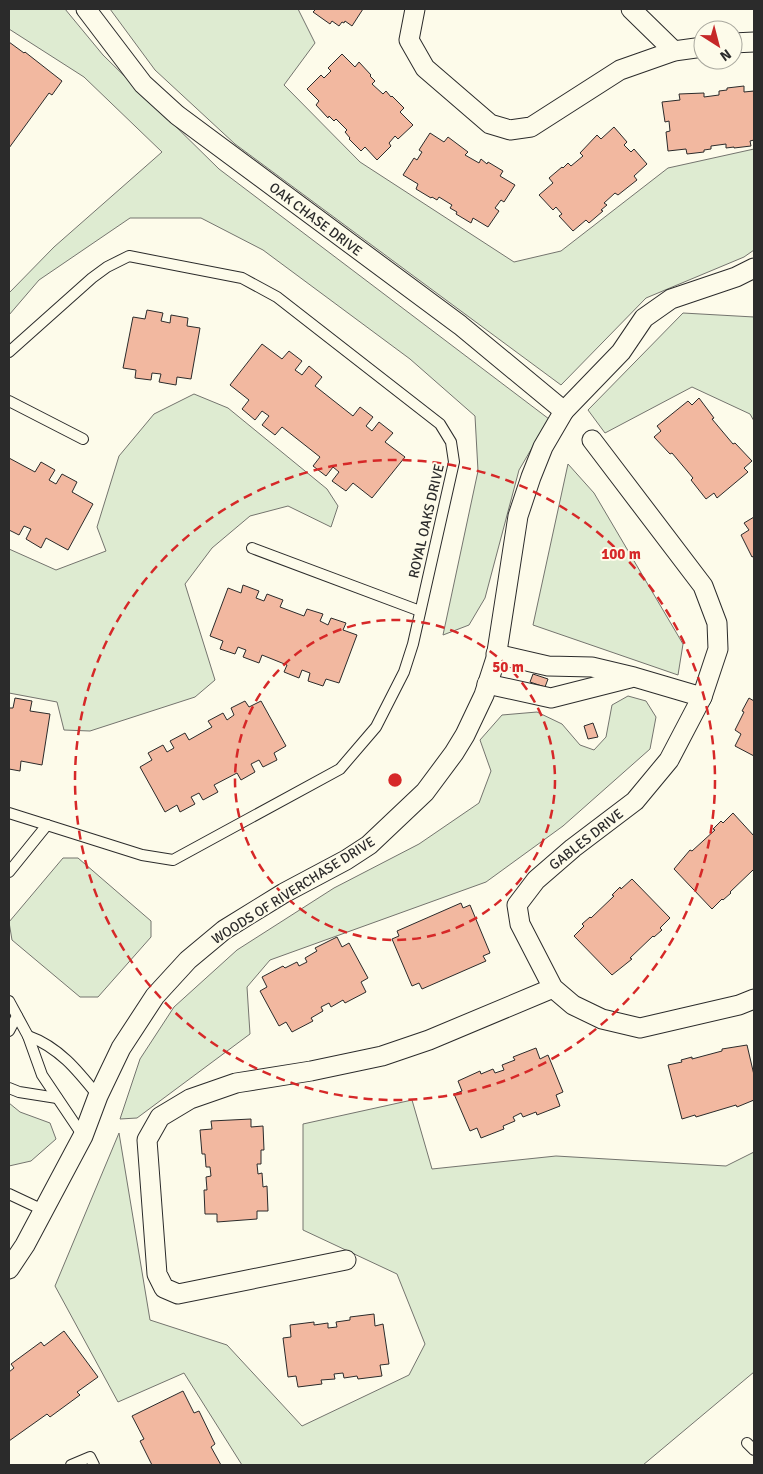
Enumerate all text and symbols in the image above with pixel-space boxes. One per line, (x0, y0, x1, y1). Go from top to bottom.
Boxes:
north arrow (693, 20, 743, 70)
text: N (716, 45, 734, 65)
street label: OAK CHASE DRIVE (266, 179, 366, 260)
street label: ROYAL OAKS DRIVE (405, 462, 448, 580)
text: 100 m (601, 545, 641, 563)
text: 50 m (492, 658, 524, 676)
centre of rings (386, 771, 404, 789)
street label: GABLES DRIVE (546, 805, 627, 874)
street label: WOODS OF RIVERCHASE DRIVE (209, 833, 378, 948)

